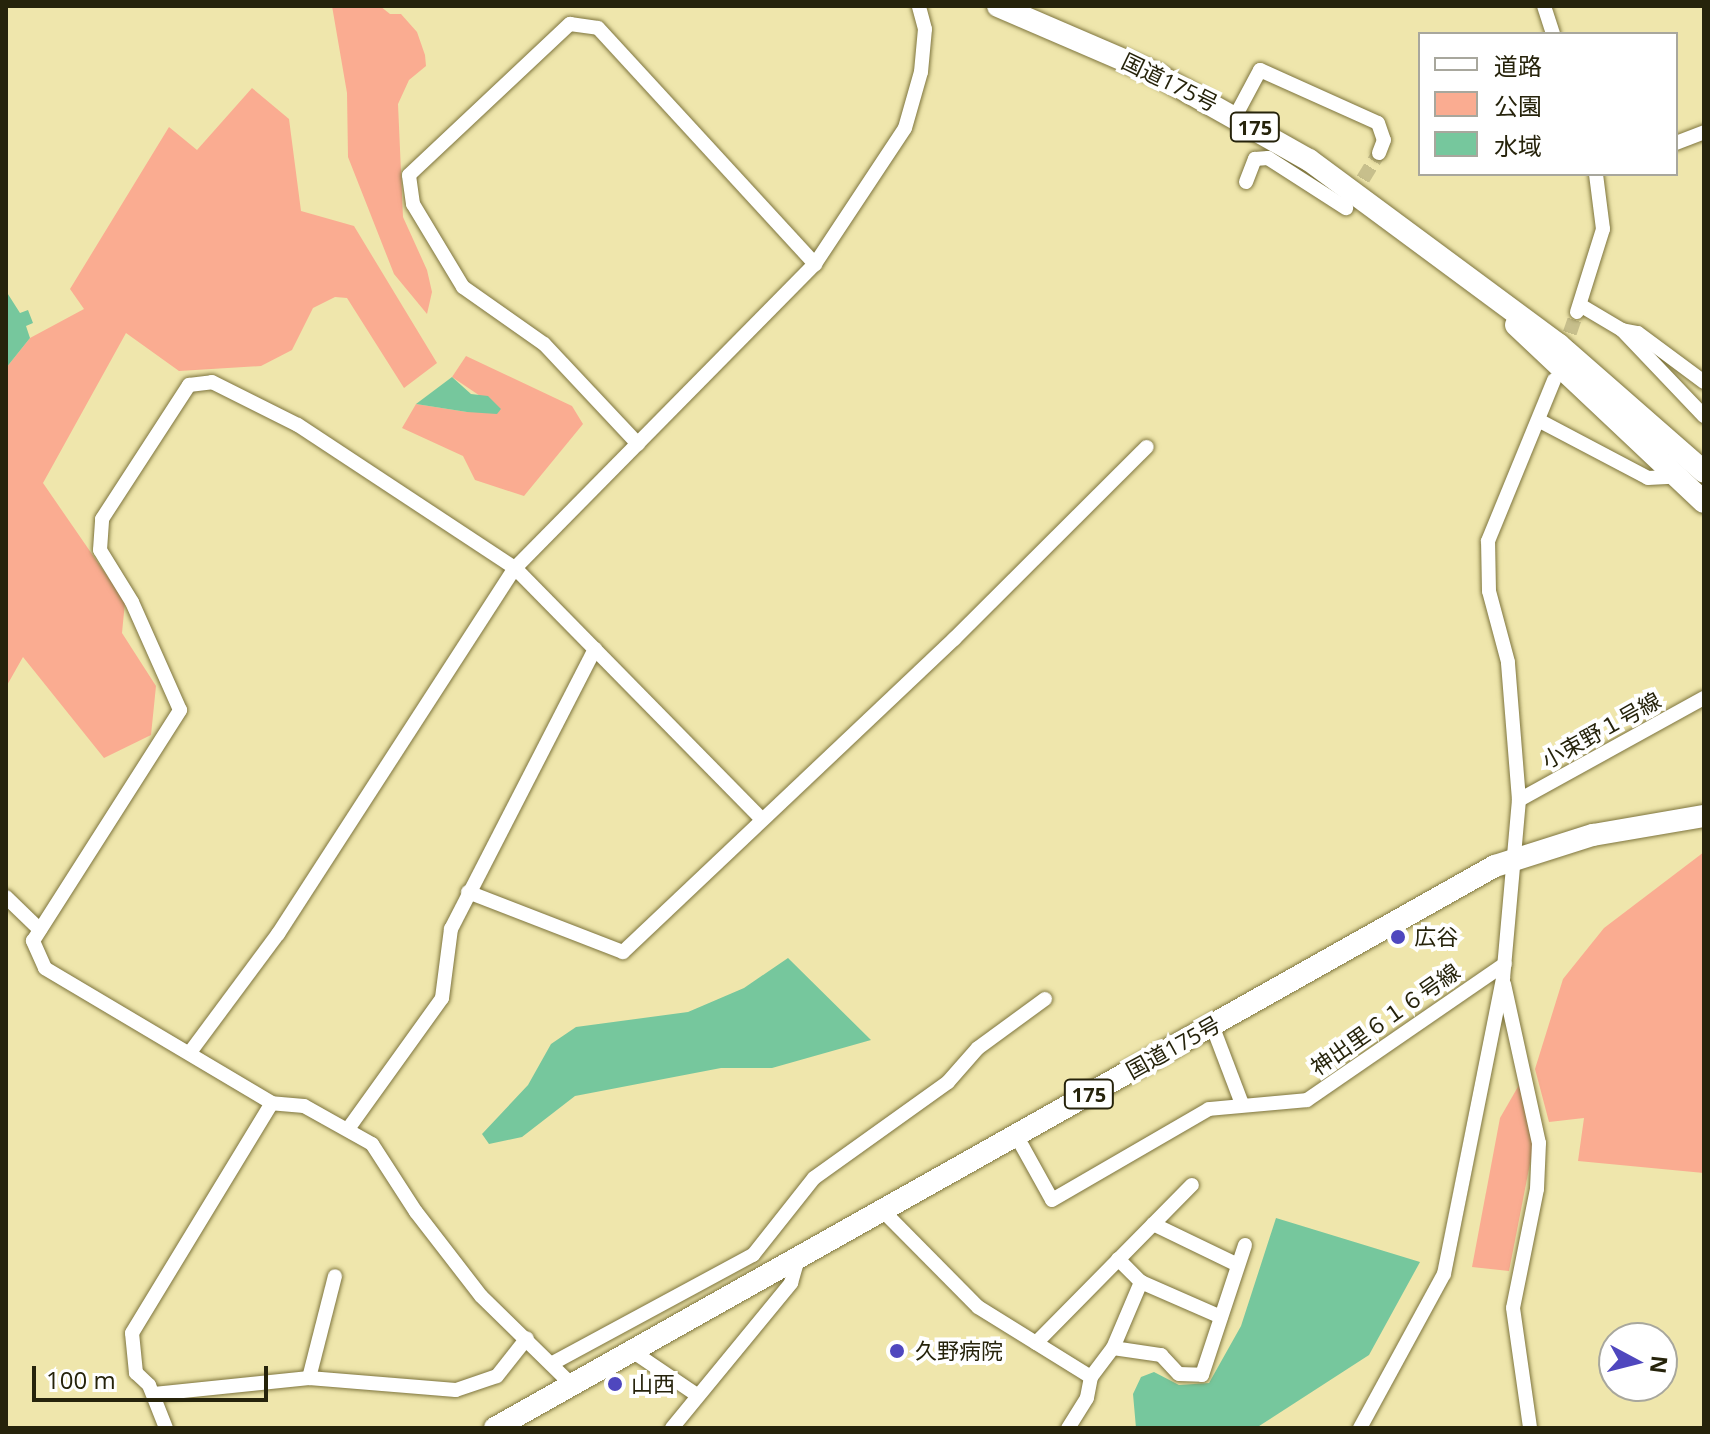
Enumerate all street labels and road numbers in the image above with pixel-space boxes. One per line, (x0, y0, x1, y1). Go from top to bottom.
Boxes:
street label: 国道175号 (1118, 47, 1222, 117)
road number: 175 (1229, 111, 1281, 143)
street label: 小束野１号線 (1537, 686, 1665, 774)
street label: 神出里６１６号線 (1305, 958, 1465, 1080)
street label: 国道175号 (1121, 1010, 1225, 1084)
road number: 175 (1063, 1078, 1115, 1110)

